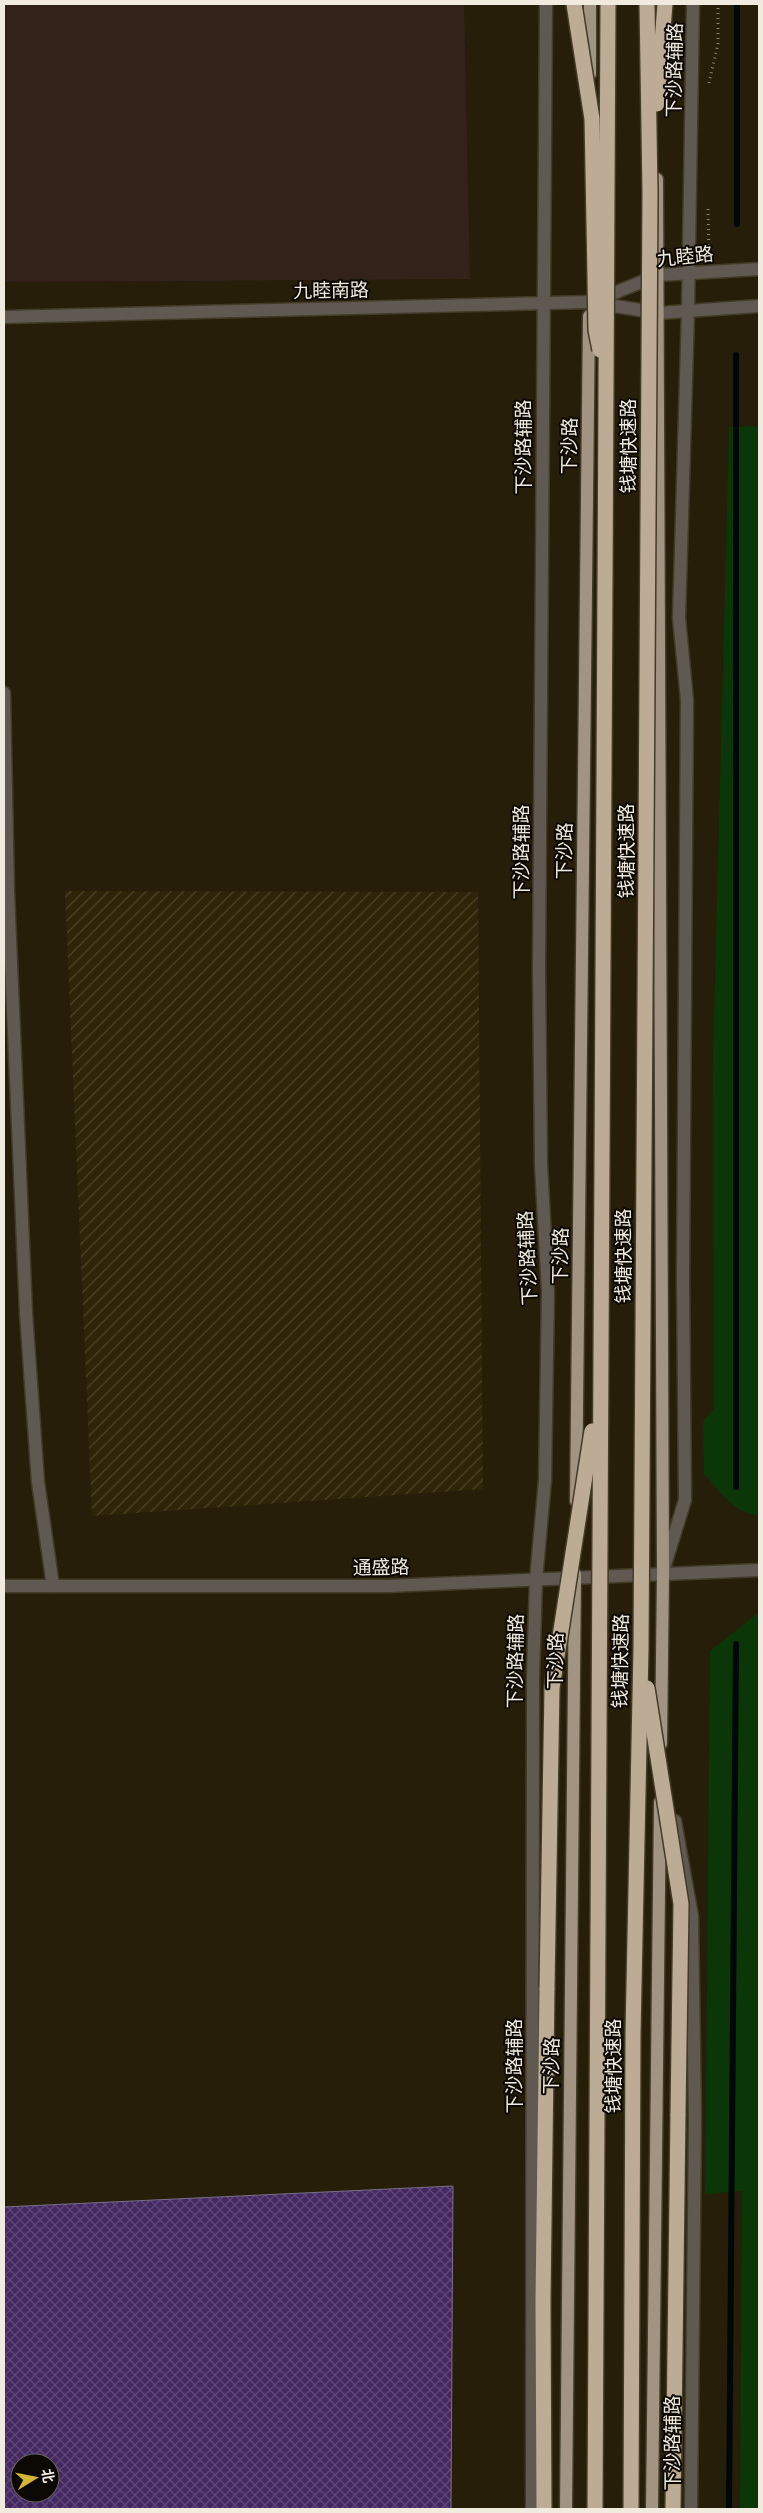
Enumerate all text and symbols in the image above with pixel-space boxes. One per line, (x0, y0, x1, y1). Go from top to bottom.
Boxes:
street label: 下沙路辅路 (664, 22, 686, 118)
street label: 九睦路 (656, 244, 715, 270)
street label: 九睦南路 (293, 280, 369, 302)
street label: 钱塘快速路 (618, 398, 639, 494)
street label: 下沙路辅路 (514, 399, 534, 495)
street label: 下沙路 (560, 417, 580, 475)
street label: 钱塘快速路 (616, 803, 637, 899)
street label: 下沙路辅路 (512, 804, 532, 900)
street label: 下沙路 (555, 822, 575, 880)
street label: 钱塘快速路 (613, 1208, 634, 1304)
street label: 下沙路辅路 (516, 1210, 540, 1306)
street label: 下沙路 (551, 1227, 571, 1285)
street label: 通盛路 (352, 1557, 410, 1578)
street label: 下沙路辅路 (505, 1613, 527, 1709)
street label: 钱塘快速路 (609, 1613, 632, 1709)
street label: 下沙路 (546, 1632, 566, 1690)
street label: 下沙路辅路 (505, 2018, 525, 2114)
street label: 钱塘快速路 (603, 2018, 624, 2114)
street label: 下沙路 (542, 2037, 562, 2095)
street label: 下沙路辅路 (663, 2395, 683, 2491)
north arrow (10, 2453, 60, 2503)
text: 北 (39, 2468, 56, 2484)

